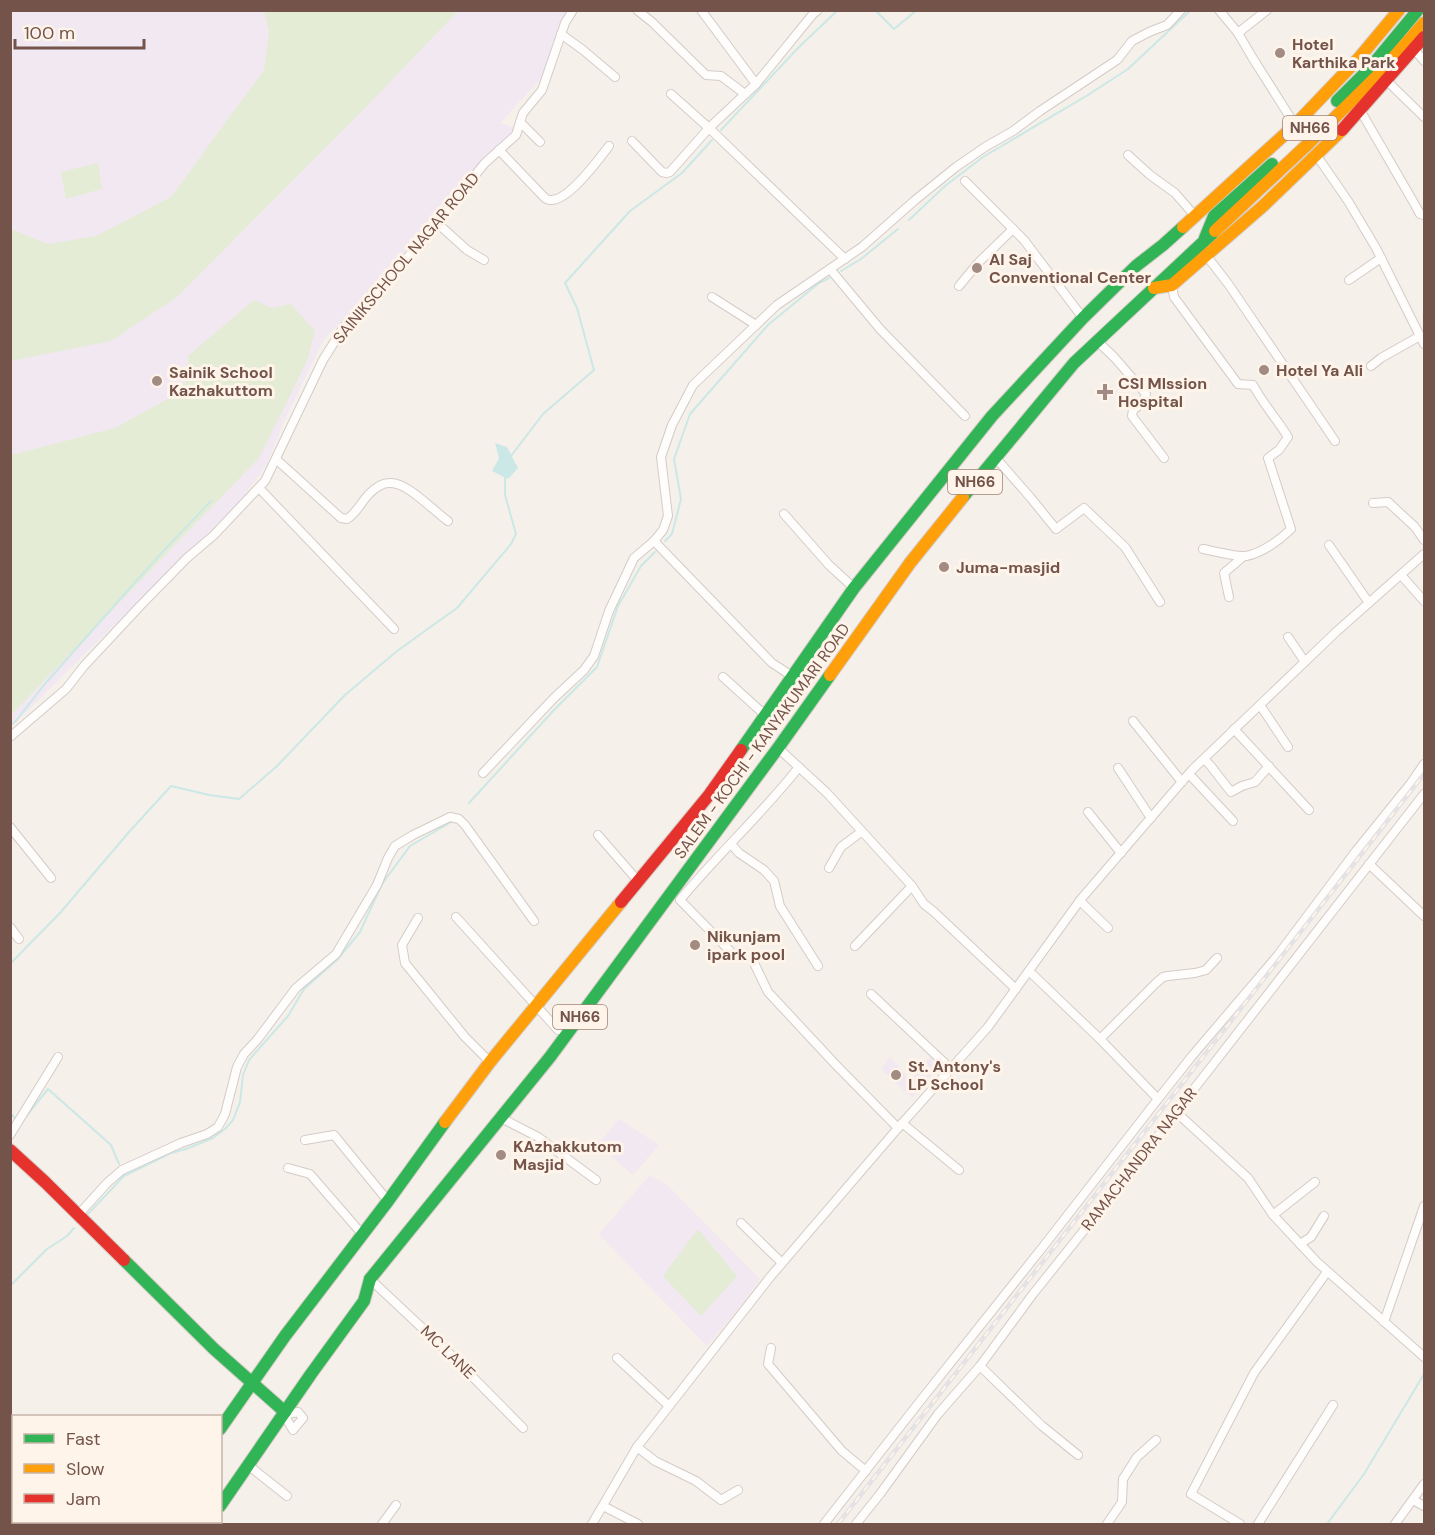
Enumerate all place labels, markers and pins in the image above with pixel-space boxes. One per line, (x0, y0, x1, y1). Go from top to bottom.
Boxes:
place label: Hotel Karthika Park (1292, 34, 1396, 73)
marker: Hotel Karthika Park (1273, 46, 1287, 60)
place label: Al Saj Conventional Center (989, 249, 1152, 288)
marker: Al Saj Conventional Center (970, 261, 984, 275)
place label: Hotel Ya Ali (1276, 360, 1363, 381)
place label: Sainik School Kazhakuttom (169, 362, 273, 401)
marker: Hotel Ya Ali (1257, 363, 1271, 377)
place label: CSI MIssion Hospital (1118, 373, 1207, 412)
marker: Sainik School Kazhakuttom (150, 374, 164, 388)
marker: CSI MIssion Hospital (1096, 383, 1114, 401)
place label: Juma-masjid (956, 557, 1060, 578)
marker: Juma-masjid (937, 560, 951, 574)
place label: Nikunjam ipark pool (707, 926, 785, 965)
marker: Nikunjam ipark pool (688, 938, 702, 952)
place label: St. Antony's LP School (908, 1056, 1001, 1095)
marker: St. Antony's LP School (889, 1068, 903, 1082)
place label: KAzhakkutom Masjid (513, 1136, 622, 1175)
marker: KAzhakkutom Masjid (494, 1148, 508, 1162)

